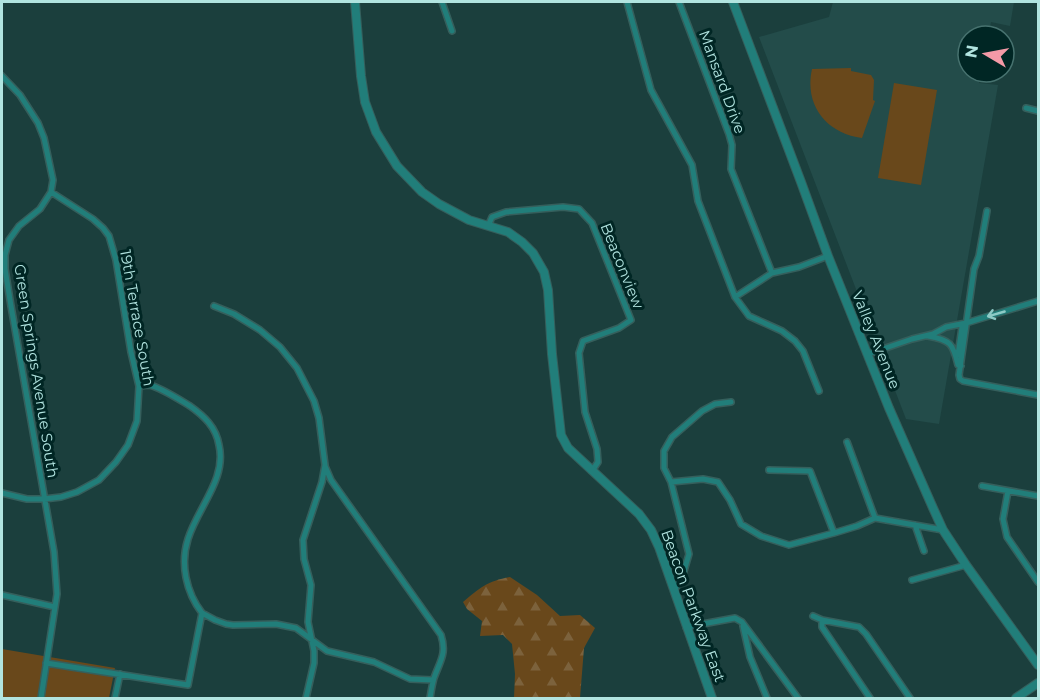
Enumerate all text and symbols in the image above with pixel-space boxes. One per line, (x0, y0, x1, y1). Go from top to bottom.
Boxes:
north arrow (956, 24, 1016, 84)
street label: Mansard Drive (695, 28, 750, 136)
text: N (961, 43, 982, 60)
street label: Beaconview (597, 220, 649, 312)
street label: 19th Terrace South (116, 248, 159, 388)
street label: Green Springs Avenue South (10, 263, 63, 479)
street label: Valley Avenue (848, 288, 905, 392)
one-way arrow (987, 309, 1006, 320)
street label: Beacon Parkway East (657, 527, 730, 684)

